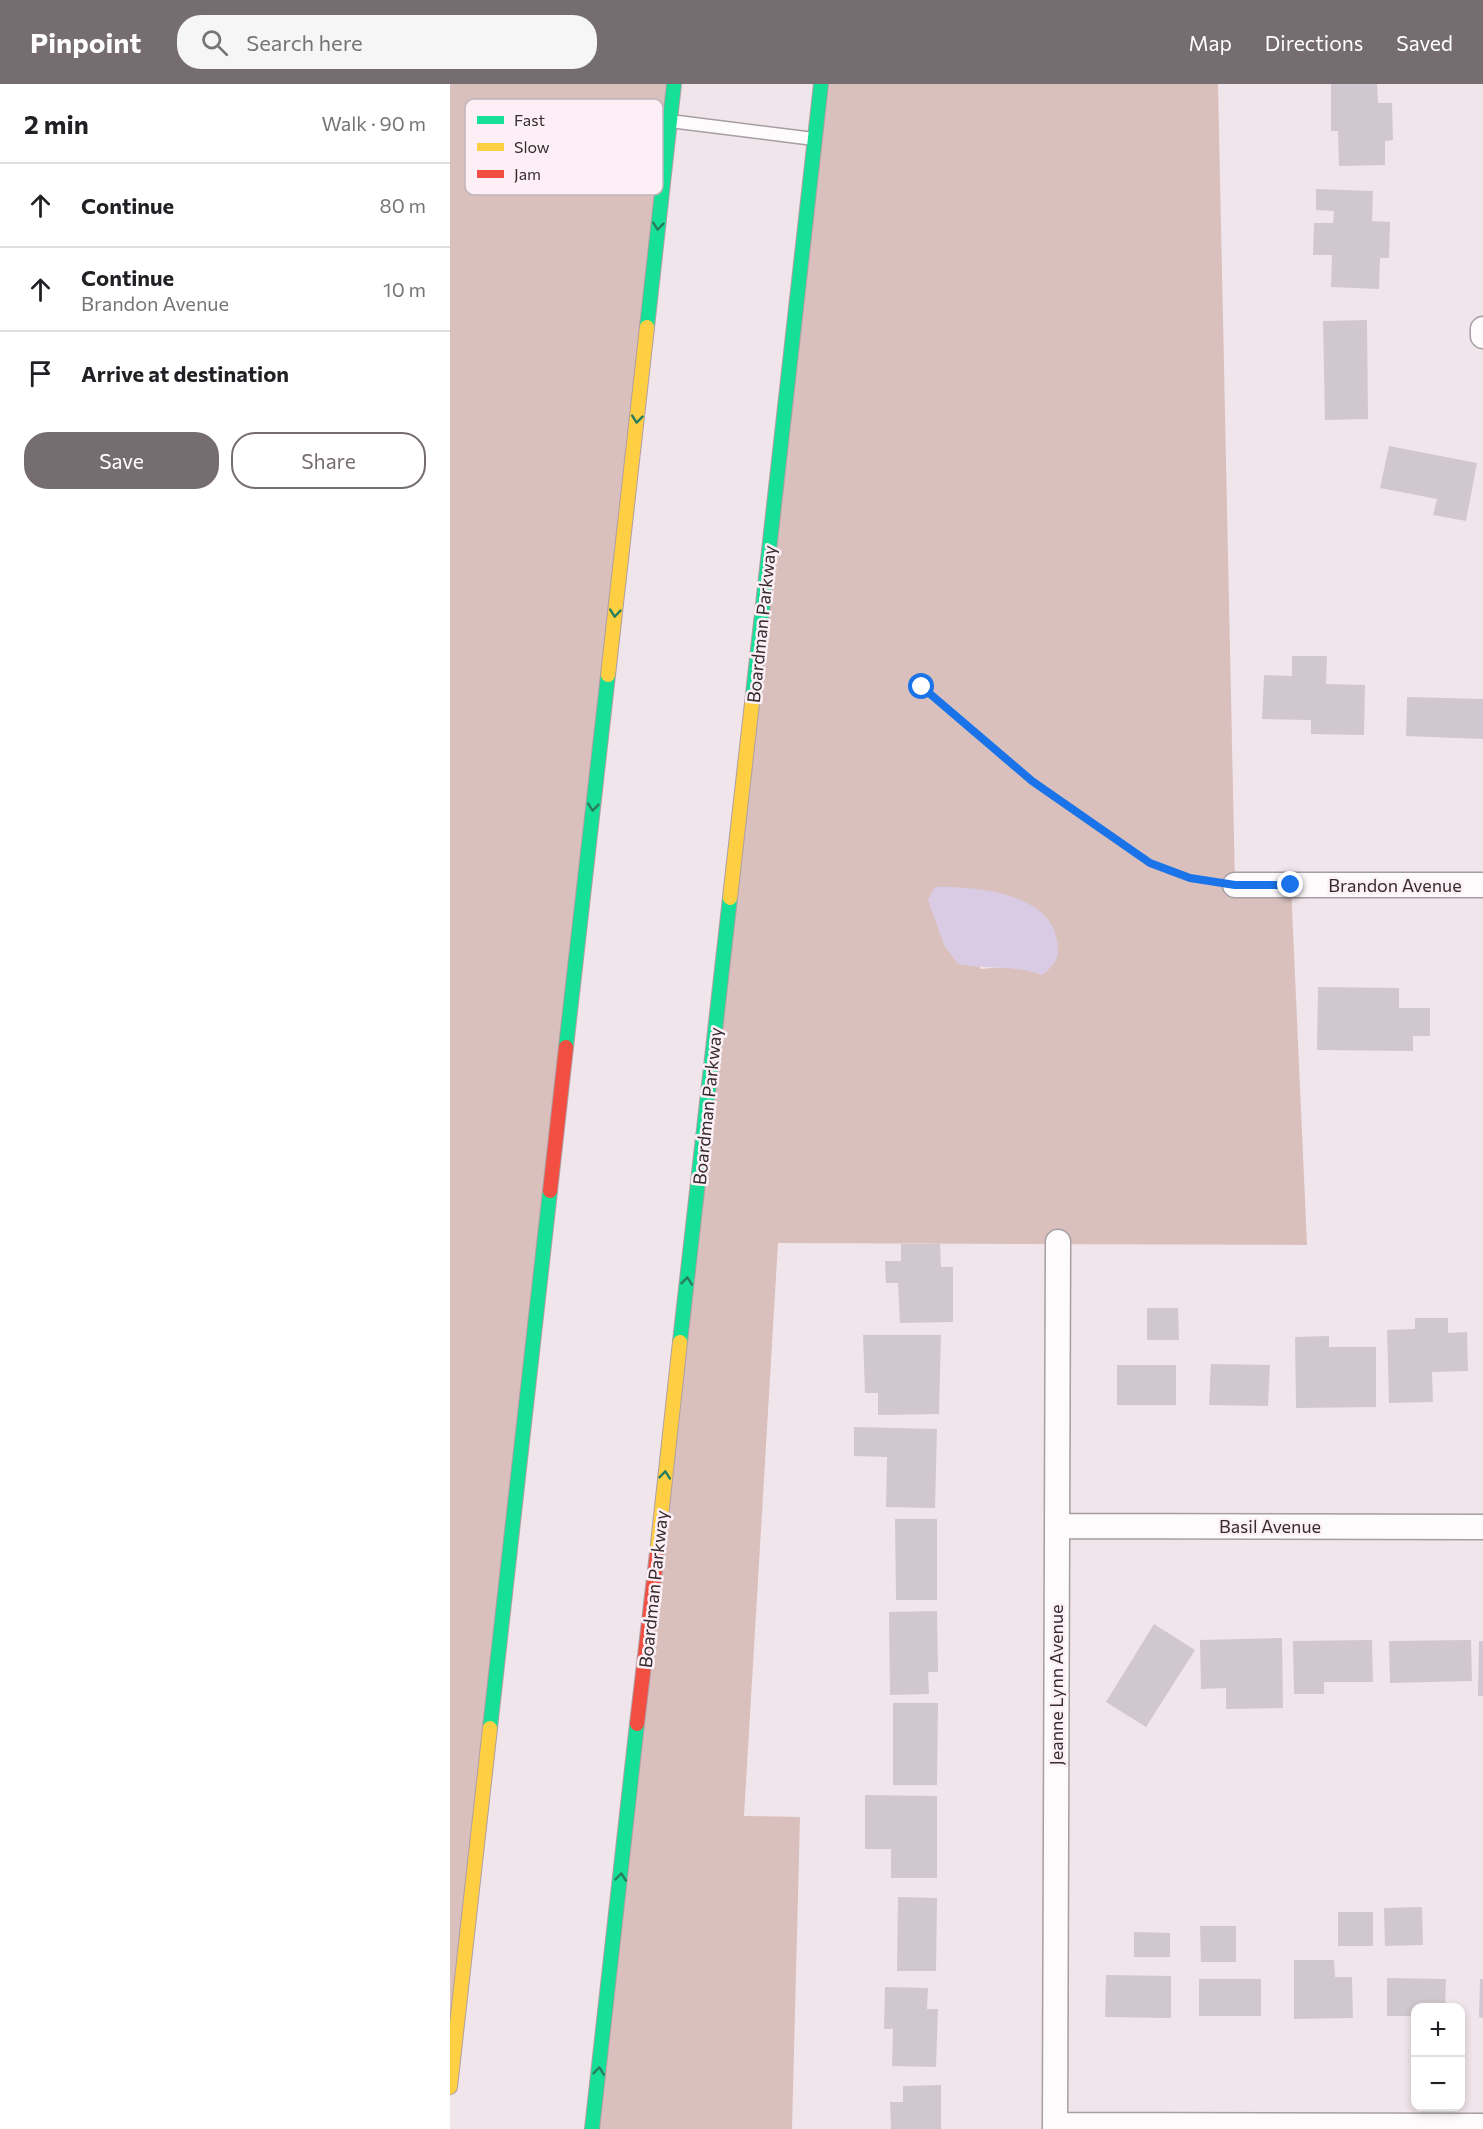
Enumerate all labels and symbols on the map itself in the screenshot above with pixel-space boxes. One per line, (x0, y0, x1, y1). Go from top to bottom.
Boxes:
legend (465, 99, 663, 195)
text: Fast (514, 110, 545, 129)
text: Slow (514, 137, 550, 156)
text: Jam (514, 164, 541, 183)
one-way arrow (653, 221, 665, 230)
one-way arrow (631, 415, 644, 424)
street label: Boardman Parkway (742, 544, 780, 704)
one-way arrow (609, 609, 622, 618)
route start (908, 673, 934, 699)
one-way arrow (587, 802, 600, 812)
route end (1277, 871, 1303, 897)
street label: Brandon Avenue (1328, 874, 1462, 896)
street label: Boardman Parkway (688, 1026, 726, 1186)
one-way arrow (680, 1276, 693, 1285)
one-way arrow (659, 1470, 671, 1479)
street label: Boardman Parkway (634, 1509, 672, 1669)
street label: Basil Avenue (1219, 1515, 1321, 1537)
street label: Jeanne Lynn Avenue (1045, 1605, 1067, 1765)
one-way arrow (614, 1873, 626, 1882)
one-way arrow (592, 2066, 605, 2075)

